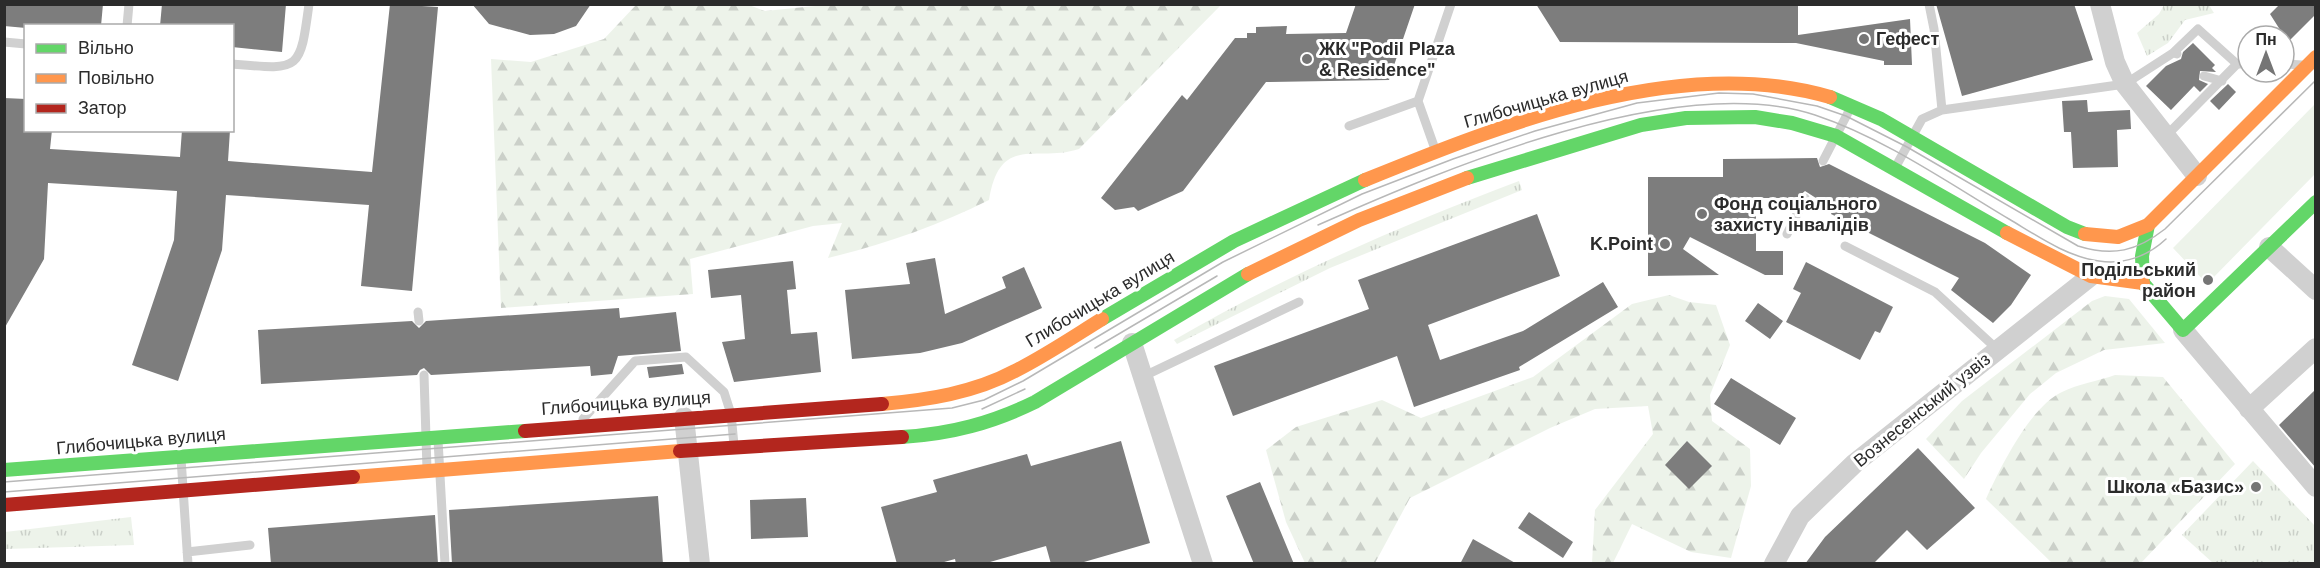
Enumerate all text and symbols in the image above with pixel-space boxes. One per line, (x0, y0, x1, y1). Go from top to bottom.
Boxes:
legend (24, 24, 234, 132)
north arrow (2236, 24, 2296, 84)
place label: Гефест (1876, 29, 1940, 49)
text: Пн (2255, 31, 2277, 48)
marker: Гефест (1857, 32, 1871, 46)
text: Вільно (78, 38, 134, 58)
place label: ЖК "Podil Plaza & Residence" (1318, 39, 1456, 80)
marker: ЖК "Podil Plaza & Residence" (1300, 52, 1314, 66)
street label: Глибочицька вулиця (1462, 66, 1630, 132)
text: Повільно (78, 68, 154, 88)
text: Затор (78, 98, 127, 118)
place label: Фонд соціального захисту інвалідів (1714, 194, 1877, 235)
marker: Фонд соціального захисту інвалідів (1695, 207, 1709, 221)
place label: K.Point (1590, 234, 1653, 254)
marker: K.Point (1658, 237, 1672, 251)
street label: Глибочицька вулиця (1022, 247, 1178, 351)
place label: Подільський район (2081, 260, 2196, 301)
marker: Подільський район (2201, 273, 2215, 287)
street label: Вознесенський узвіз (1850, 349, 1994, 471)
street label: Глибочицька вулиця (541, 387, 711, 419)
street label: Глибочицька вулиця (55, 424, 227, 458)
place label: Школа «Базис» (2107, 477, 2244, 497)
marker: Школа «Базис» (2249, 480, 2263, 494)

